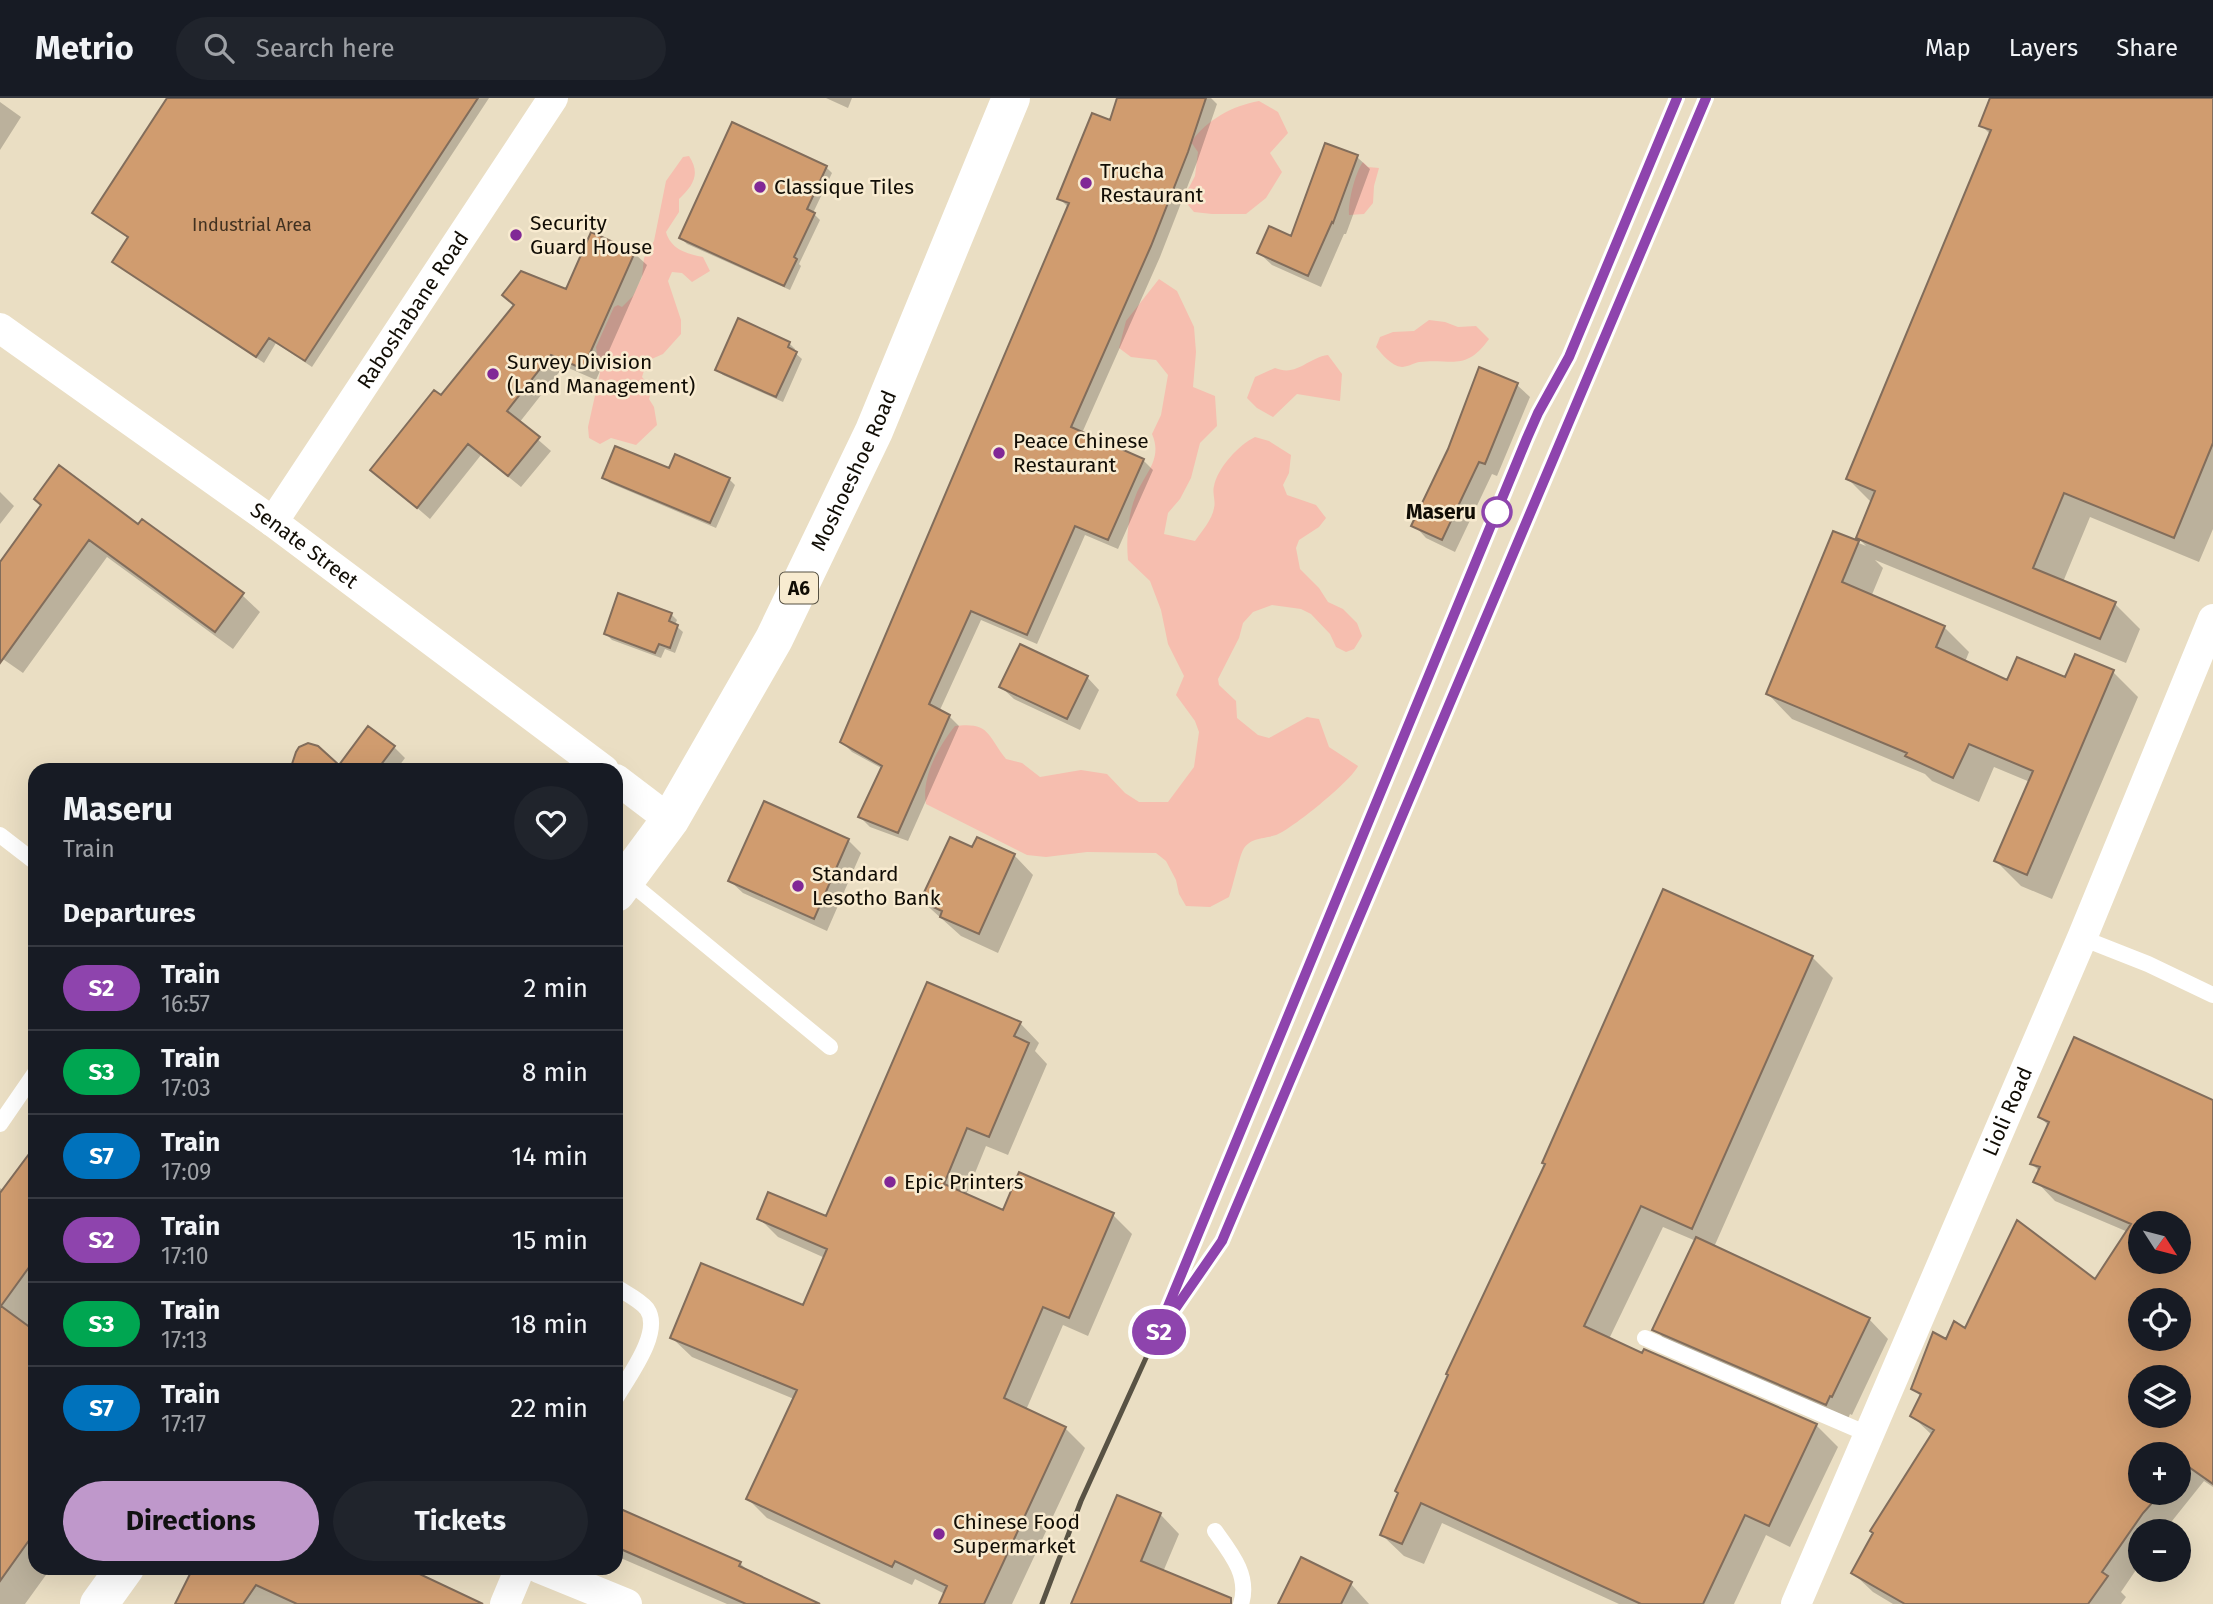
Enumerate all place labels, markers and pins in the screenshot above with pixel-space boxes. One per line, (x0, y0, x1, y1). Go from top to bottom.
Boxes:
place label: Trucha Restaurant (1100, 158, 1204, 208)
place label: Classique Tiles (774, 174, 914, 200)
marker: Trucha Restaurant (1078, 175, 1094, 191)
marker: Classique Tiles (752, 179, 768, 195)
place label: Security Guard House (530, 210, 653, 260)
marker: Security Guard House (508, 227, 524, 243)
place label: Survey Division (Land Management) (507, 349, 695, 399)
marker: Survey Division (Land Management) (485, 366, 501, 382)
place label: Peace Chinese Restaurant (1013, 428, 1149, 478)
marker: Peace Chinese Restaurant (991, 445, 1007, 461)
marker: Maseru (1482, 497, 1512, 527)
place label: Maseru (1406, 499, 1476, 525)
place label: Standard Lesotho Bank (812, 861, 941, 911)
marker: Standard Lesotho Bank (790, 878, 806, 894)
place label: Epic Printers (904, 1169, 1024, 1195)
marker: Epic Printers (882, 1174, 898, 1190)
place label: Chinese Food Supermarket (953, 1509, 1080, 1559)
marker: Chinese Food Supermarket (931, 1526, 947, 1542)

